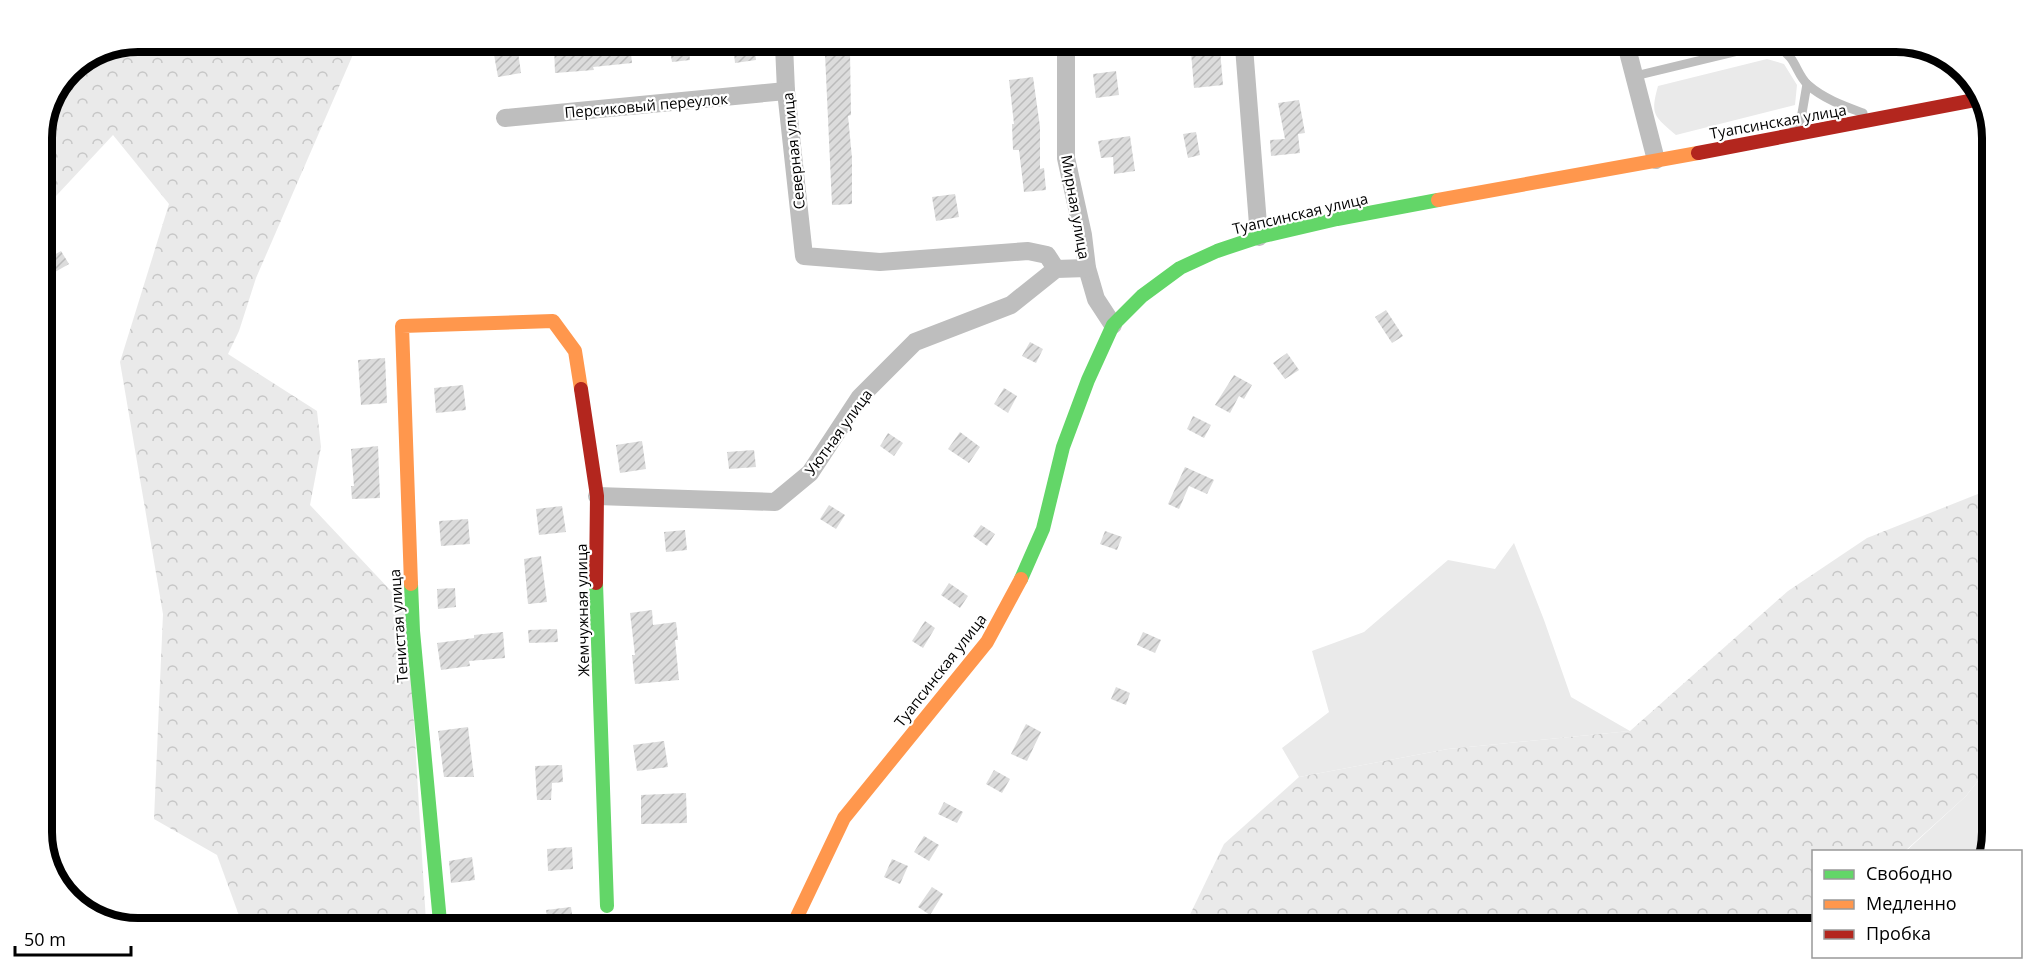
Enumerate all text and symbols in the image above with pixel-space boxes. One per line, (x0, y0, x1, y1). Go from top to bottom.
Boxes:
street label: Персиковый переулок (564, 88, 729, 122)
street label: Северная улица (777, 92, 809, 210)
street label: Туапсинская улица (1708, 99, 1848, 143)
street label: Мирная улица (1057, 153, 1095, 261)
street label: Туапсинская улица (1230, 188, 1370, 238)
street label: Уютная улица (800, 385, 876, 479)
street label: Жемчужная улица (571, 543, 593, 677)
street label: Тенистая улица (384, 569, 412, 683)
street label: Туапсинская улица (889, 609, 991, 731)
legend (1812, 850, 2022, 958)
text: Свободно (1866, 861, 1953, 885)
text: Медленно (1866, 891, 1957, 915)
scale bar (15, 919, 130, 957)
text: Пробка (1866, 921, 1931, 945)
text: 50 m (24, 927, 66, 951)

